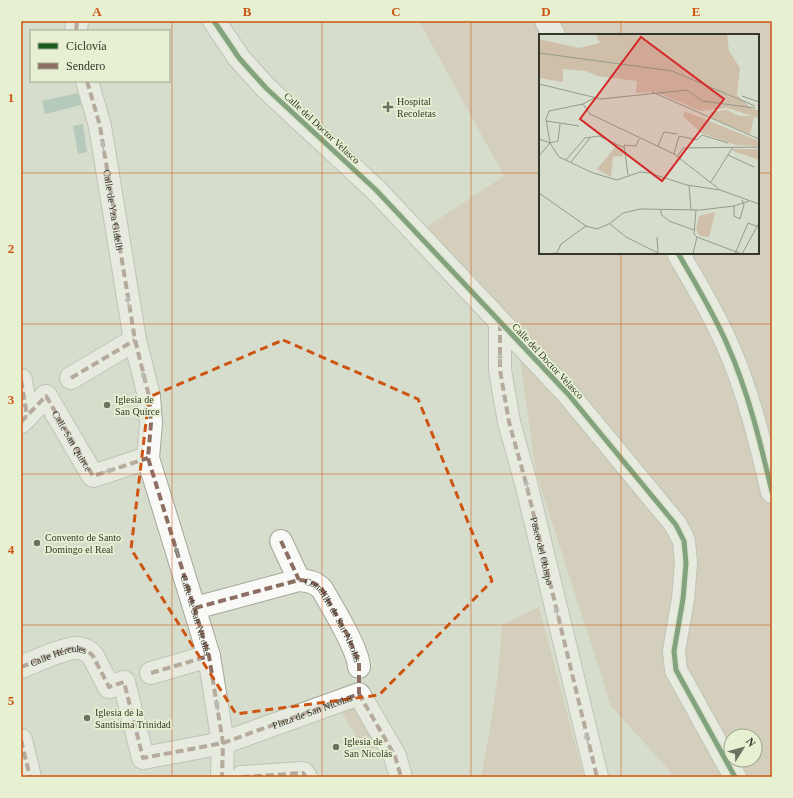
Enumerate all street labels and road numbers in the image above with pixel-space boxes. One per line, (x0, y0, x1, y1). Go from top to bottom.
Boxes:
street label: Calle del Doctor Velasco (282, 90, 362, 166)
street label: Calle de Yza Gidelli (102, 169, 126, 251)
street label: Calle del Doctor Velasco (510, 321, 586, 401)
street label: Calle San Quirce (50, 408, 95, 474)
street label: Paseo del Obispo (529, 516, 556, 586)
street label: Calle de San Nicolás (179, 573, 214, 657)
street label: Corralillo de San Nicolás (303, 575, 364, 664)
street label: Calle Hércules (28, 642, 89, 668)
street label: Plaza de San Nicolas (271, 691, 354, 730)

